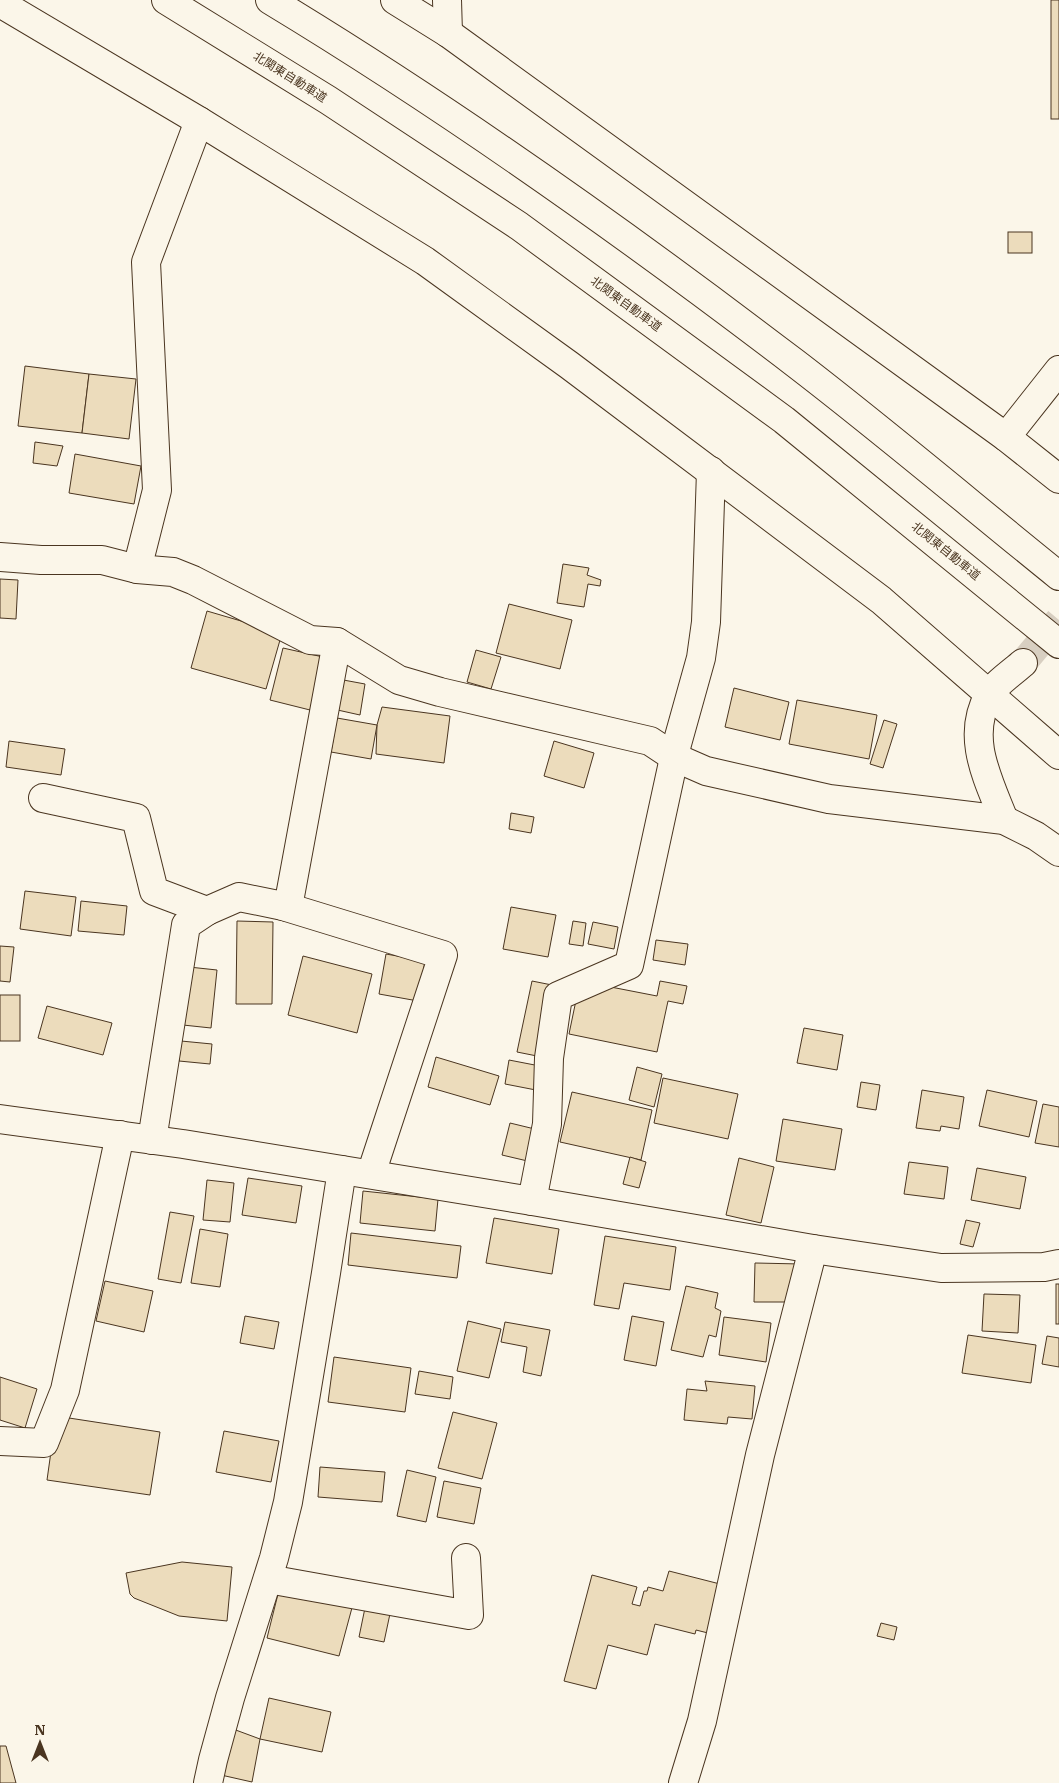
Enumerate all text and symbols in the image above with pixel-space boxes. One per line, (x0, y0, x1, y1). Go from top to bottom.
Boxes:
street label: 北関東自動車道 (251, 48, 330, 105)
street label: 北関東自動車道 (588, 273, 665, 334)
street label: 北関東自動車道 (909, 518, 984, 583)
north arrow (15, 1718, 65, 1768)
text: N (34, 1721, 46, 1739)

